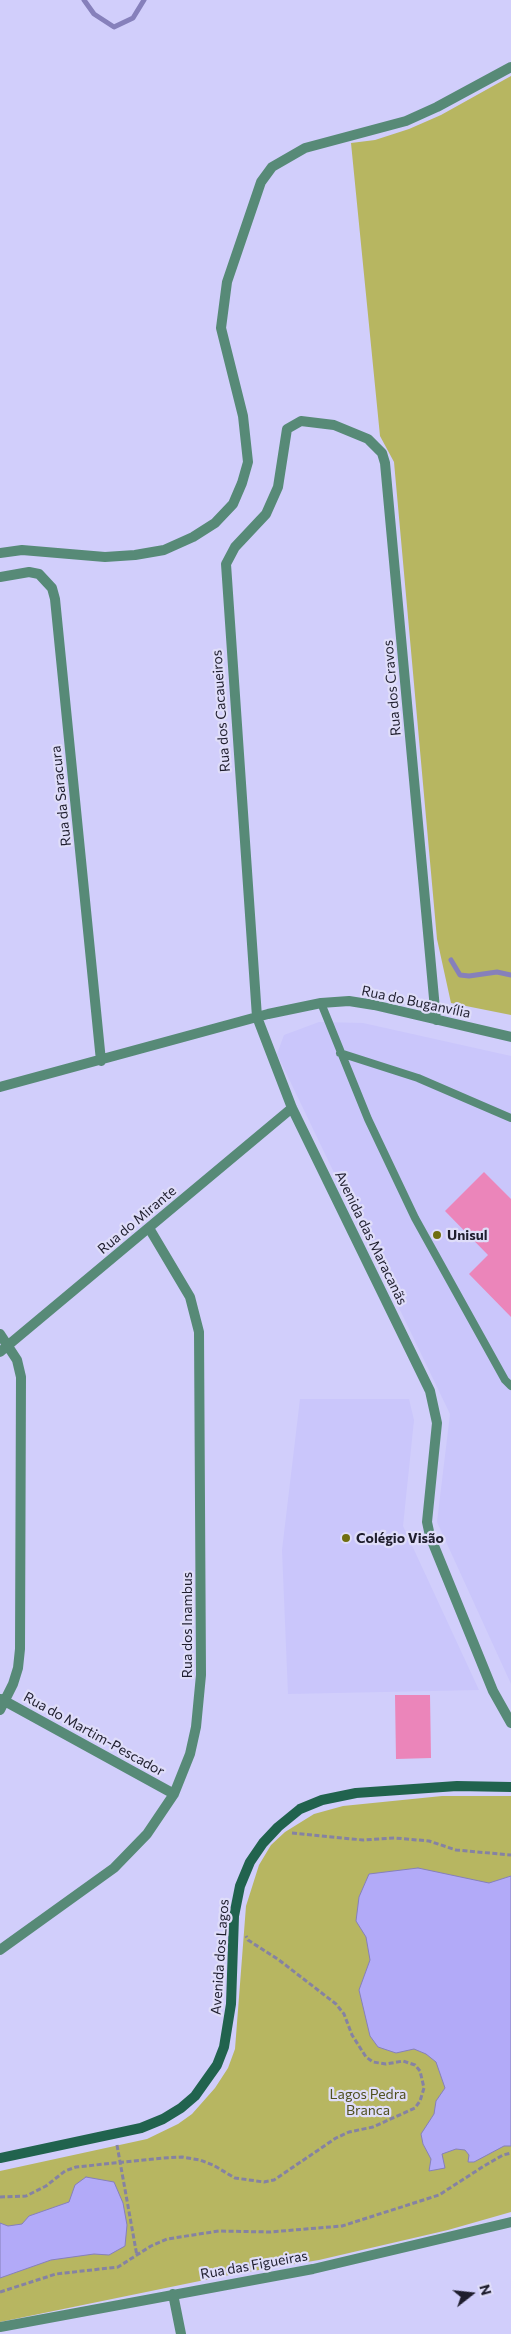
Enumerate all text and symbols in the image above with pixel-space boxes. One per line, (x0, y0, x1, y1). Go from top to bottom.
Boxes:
street label: Rua dos Cravos (379, 639, 405, 737)
street label: Rua dos Cacaueiros (208, 649, 234, 773)
street label: Rua da Saracura (47, 745, 75, 847)
street label: Rua do Buganvília (360, 982, 472, 1022)
street label: Avenida das Maracanãs (331, 1168, 411, 1308)
street label: Rua do Mirante (94, 1182, 180, 1258)
place label: Unisul (447, 1227, 488, 1243)
marker: Unisul (431, 1229, 443, 1241)
place label: Colégio Visão (356, 1530, 444, 1546)
marker: Colégio Visão (340, 1532, 352, 1544)
street label: Rua dos Inambus (179, 1572, 195, 1678)
street label: Rua do Martim-Pescador (21, 1688, 167, 1780)
street label: Avenida dos Lagos (208, 1899, 232, 2015)
park label: Lagos Pedra Branca (330, 2086, 406, 2118)
street label: Rua das Figueiras (199, 2247, 309, 2283)
north arrow (446, 2269, 496, 2319)
text: N (476, 2282, 496, 2297)

